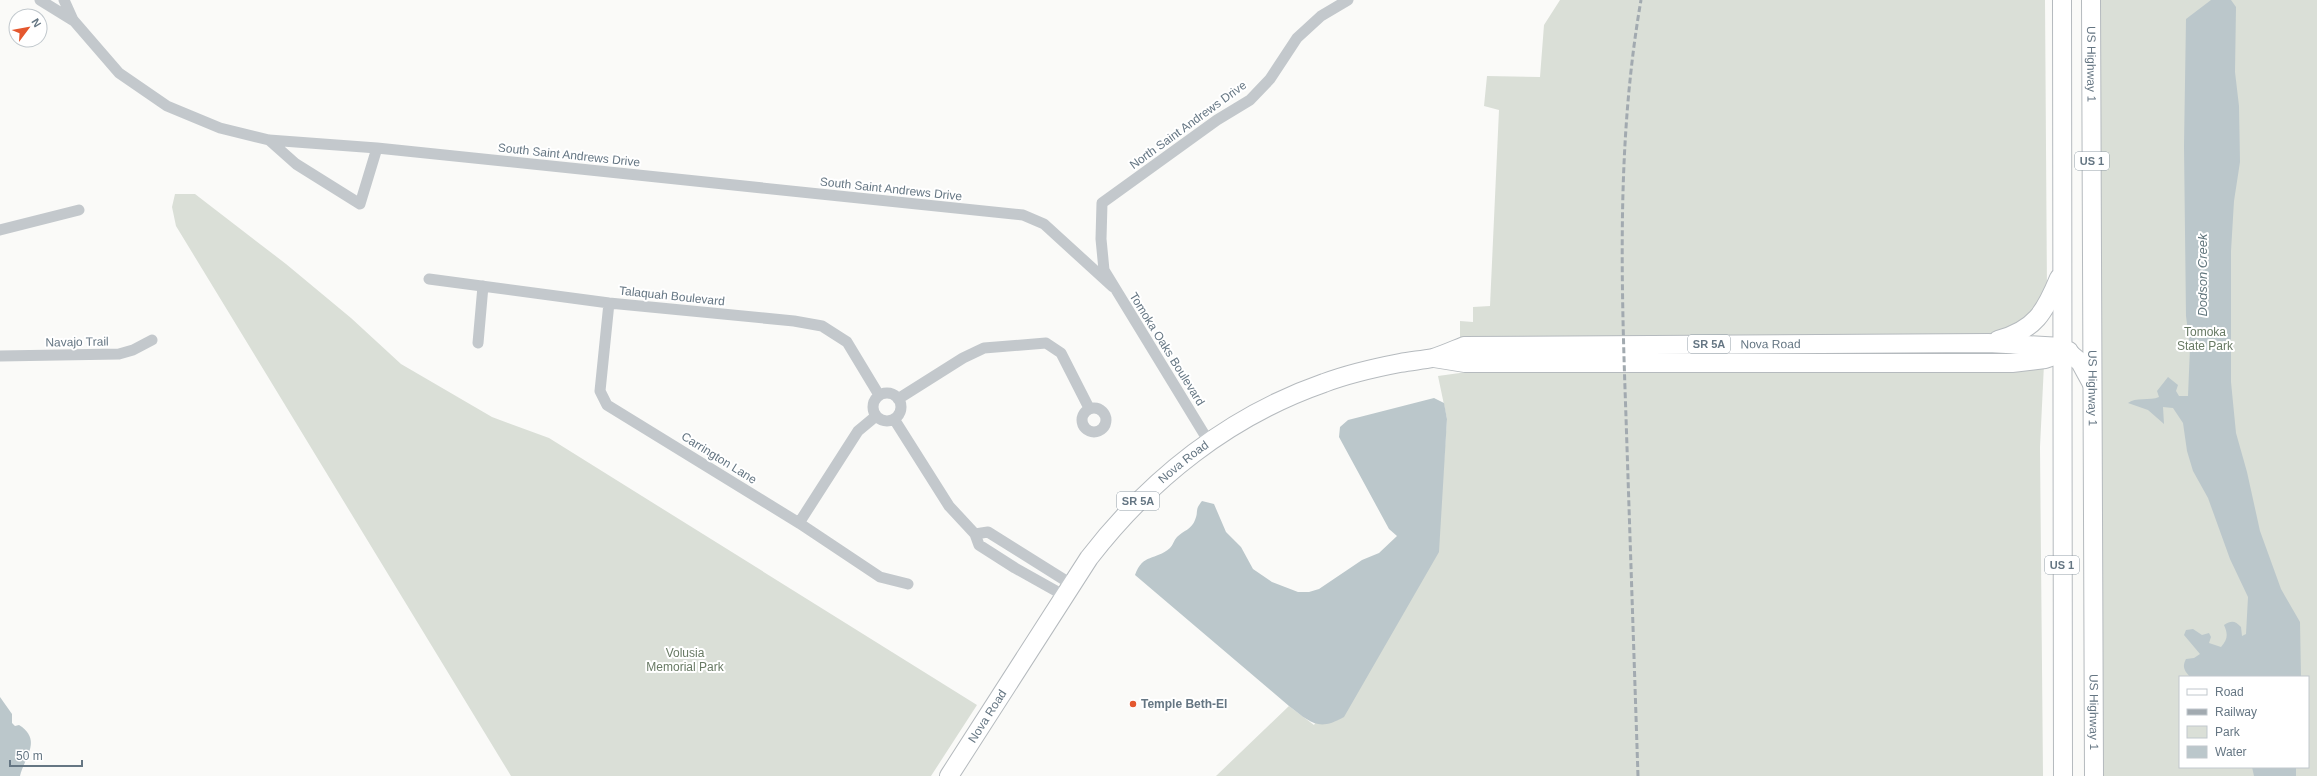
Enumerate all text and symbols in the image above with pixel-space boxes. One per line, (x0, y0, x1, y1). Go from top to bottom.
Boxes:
north arrow (8, 8, 48, 48)
text: N (29, 16, 44, 29)
street label: US Highway 1 (2084, 26, 2098, 102)
street label: North Saint Andrews Drive (1127, 78, 1249, 172)
street label: South Saint Andrews Drive (497, 141, 641, 169)
road number: US 1 (2075, 152, 2109, 170)
street label: South Saint Andrews Drive (819, 175, 963, 203)
water label: Dodson Creek (2195, 232, 2210, 317)
street label: Talaquah Boulevard (619, 283, 725, 309)
street label: Tomoka Oaks Boulevard (1126, 290, 1208, 408)
park label: Tomoka State Park (2177, 325, 2234, 353)
street label: Navajo Trail (45, 334, 109, 350)
road number: SR 5A (1688, 335, 1730, 353)
street label: Nova Road (1740, 337, 1801, 351)
street label: US Highway 1 (2085, 350, 2100, 426)
street label: Carrington Lane (679, 429, 759, 487)
street label: Nova Road (1155, 438, 1211, 486)
road number: SR 5A (1117, 492, 1159, 510)
road number: US 1 (2045, 556, 2079, 574)
park label: Volusia Memorial Park (646, 646, 725, 674)
street label: US Highway 1 (2087, 674, 2101, 750)
legend (2179, 676, 2309, 768)
text: Road (2215, 685, 2244, 699)
street label: Nova Road (965, 687, 1010, 745)
place label: Temple Beth-El (1141, 697, 1227, 711)
marker: Temple Beth-El (1128, 699, 1138, 709)
text: Railway (2215, 705, 2257, 719)
text: Park (2215, 725, 2241, 739)
scale bar (10, 742, 82, 768)
text: Water (2215, 745, 2247, 759)
text: 50 m (16, 749, 43, 763)

